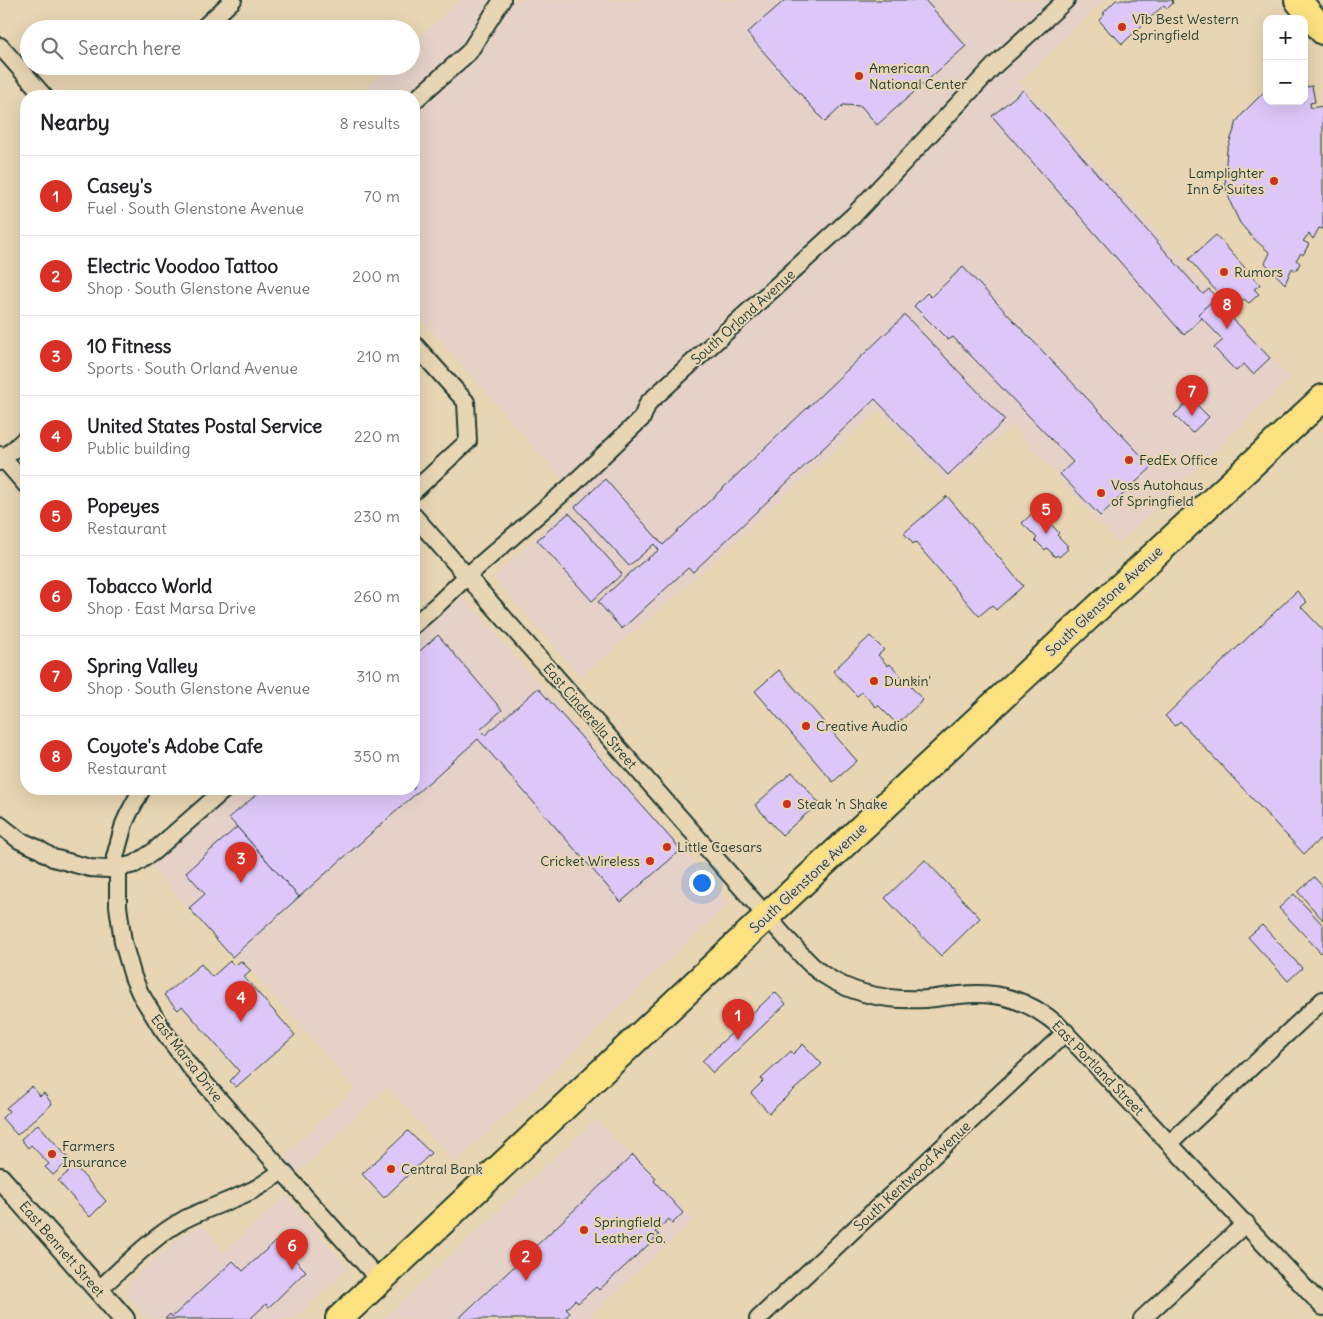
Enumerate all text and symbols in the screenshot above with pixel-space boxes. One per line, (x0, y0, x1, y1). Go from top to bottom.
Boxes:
place label: Vīb Best Western Springfield (1132, 10, 1239, 44)
map controls (1263, 15, 1308, 105)
button: + (1263, 15, 1308, 60)
search box (20, 20, 420, 75)
marker: Vīb Best Western Springfield (1116, 21, 1128, 33)
icon: search (38, 34, 66, 62)
text: Search here (78, 36, 181, 60)
place label: American National Center (869, 59, 967, 93)
button: − (1263, 60, 1308, 105)
marker: American National Center (853, 70, 865, 82)
text: Nearby (40, 109, 110, 136)
text: 8 results (339, 113, 400, 133)
place label: Lamplighter Inn & Suites (1187, 164, 1264, 198)
text: Casey's (87, 174, 152, 198)
marker: Lamplighter Inn & Suites (1268, 175, 1280, 187)
text: 1 (53, 186, 59, 206)
text: 70 m (364, 186, 400, 206)
text: Fuel · South Glenstone Avenue (87, 198, 304, 218)
text: Electric Voodoo Tattoo (87, 254, 278, 278)
place label: Rumors (1234, 263, 1283, 281)
street label: South Orland Avenue (687, 265, 799, 369)
text: 2 (52, 266, 60, 286)
text: 200 m (352, 266, 400, 286)
marker: Rumors (1218, 266, 1230, 278)
text: Shop · South Glenstone Avenue (87, 278, 310, 298)
pin: 8 (1211, 288, 1243, 329)
text: 10 Fitness (87, 334, 172, 358)
text: 3 (51, 346, 61, 366)
text: 210 m (357, 346, 400, 366)
text: Sports · South Orland Avenue (87, 358, 298, 378)
pin: 7 (1176, 375, 1208, 416)
text: United States Postal Service (87, 414, 322, 438)
text: 4 (51, 426, 61, 446)
text: 220 m (354, 426, 400, 446)
text: Public building (87, 438, 190, 458)
place label: FedEx Office (1139, 451, 1218, 469)
marker: FedEx Office (1123, 454, 1135, 466)
place label: Voss Autohaus of Springfield (1111, 476, 1203, 510)
marker: Voss Autohaus of Springfield (1095, 487, 1107, 499)
pin: 5 (1030, 493, 1062, 534)
text: Popeyes (87, 494, 159, 518)
text: 5 (51, 506, 61, 526)
text: 230 m (354, 506, 400, 526)
text: Restaurant (87, 518, 167, 538)
street label: South Glenstone Avenue (1042, 542, 1166, 660)
text: Tobacco World (87, 574, 212, 598)
text: 6 (51, 586, 61, 606)
text: 260 m (354, 586, 400, 606)
text: Shop · East Marsa Drive (87, 598, 256, 618)
text: Spring Valley (87, 654, 198, 678)
street label: East Cinderella Street (539, 659, 641, 773)
text: 7 (52, 666, 60, 686)
text: 310 m (356, 666, 400, 686)
place label: Dunkin' (884, 672, 931, 690)
marker: Dunkin' (868, 675, 880, 687)
text: Shop · South Glenstone Avenue (87, 678, 310, 698)
place label: Creative Audio (816, 717, 908, 735)
marker: Creative Audio (800, 720, 812, 732)
text: Coyote's Adobe Cafe (87, 734, 263, 758)
text: 8 (51, 746, 61, 766)
text: 350 m (353, 746, 400, 766)
text: Restaurant (87, 758, 167, 778)
place label: Steak 'n Shake (797, 795, 888, 813)
marker: Steak 'n Shake (781, 798, 793, 810)
street label: South Glenstone Avenue (746, 819, 870, 937)
place label: Little Caesars (677, 838, 762, 856)
marker: Little Caesars (661, 841, 673, 853)
pin: 3 (225, 842, 257, 883)
place label: Cricket Wireless (540, 852, 640, 870)
marker: Cricket Wireless (644, 855, 656, 867)
your location (689, 870, 715, 896)
pin: 4 (225, 981, 257, 1022)
pin: 1 (722, 999, 754, 1040)
street label: East Marsa Drive (147, 1011, 227, 1105)
street label: East Portland Street (1048, 1017, 1148, 1119)
street label: South Kentwood Avenue (850, 1117, 974, 1235)
place label: Farmers Insurance (62, 1137, 127, 1171)
marker: Farmers Insurance (46, 1148, 58, 1160)
place label: Central Bank (401, 1160, 483, 1178)
marker: Central Bank (385, 1163, 397, 1175)
street label: East Bennett Street (16, 1197, 109, 1301)
place label: Springfield Leather Co. (594, 1213, 666, 1247)
marker: Springfield Leather Co. (578, 1224, 590, 1236)
pin: 6 (276, 1229, 308, 1270)
pin: 2 (510, 1240, 542, 1281)

